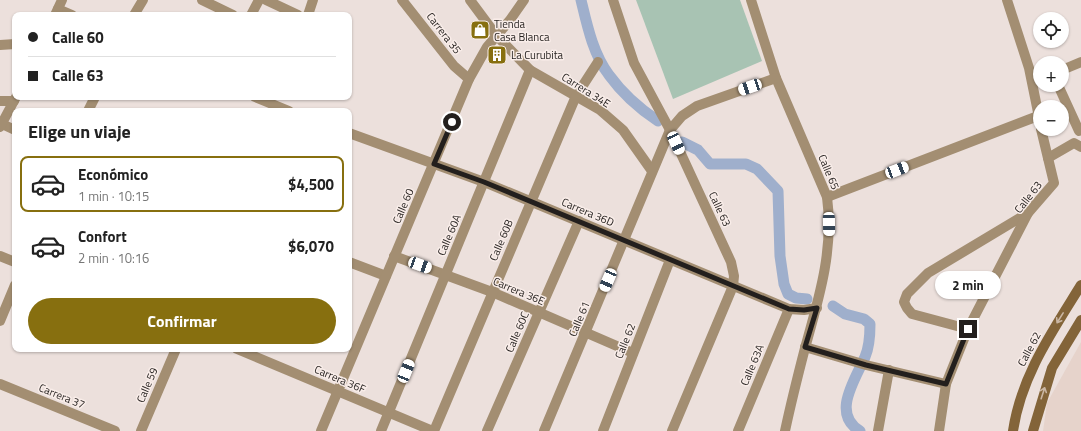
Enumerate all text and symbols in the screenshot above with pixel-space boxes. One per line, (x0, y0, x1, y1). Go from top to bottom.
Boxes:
street label: Carrera 35 (423, 9, 465, 57)
map controls (1033, 12, 1069, 136)
button: locate (1033, 12, 1069, 48)
place label: Tienda Casa Blanca (494, 16, 550, 45)
shop icon: Tienda Casa Blanca (469, 19, 491, 41)
text: Calle 60 (52, 26, 104, 49)
building icon: La Curubita (486, 44, 508, 66)
place label: La Curubita (511, 47, 564, 63)
button: + (1033, 56, 1069, 92)
text: Calle 63 (52, 64, 104, 87)
street label: Carrera 34E (559, 69, 613, 111)
car (737, 77, 763, 97)
button: − (1033, 100, 1069, 136)
route start (443, 113, 461, 131)
text: Elige un viaje (28, 118, 131, 145)
car (665, 130, 687, 156)
street label: Calle 65 (814, 152, 844, 192)
car (884, 160, 910, 180)
text: Económico (78, 163, 148, 186)
icon: car (30, 166, 66, 202)
text: $4,500 (288, 173, 334, 196)
street label: Calle 63 (1010, 178, 1046, 216)
text: 1 min · 10:15 (78, 186, 149, 206)
street label: Calle 60 (388, 186, 418, 226)
street label: Calle 63 (705, 189, 735, 229)
street label: Carrera 36D (559, 194, 617, 230)
street label: Calle 60A (433, 211, 465, 258)
car (823, 212, 835, 236)
street label: Calle 60B (485, 217, 517, 263)
text: Confort (78, 225, 127, 248)
icon: car (30, 228, 66, 264)
text: $6,070 (288, 235, 334, 258)
text: 2 min · 10:16 (78, 248, 149, 268)
car (407, 255, 433, 275)
car (598, 267, 618, 293)
callout: 2 min (935, 271, 1001, 299)
street label: Carrera 36E (491, 273, 547, 309)
text: 2 min (952, 275, 984, 295)
button: Confirmar (28, 298, 336, 344)
street label: Calle 61 (564, 299, 594, 339)
street label: Calle 60C (501, 309, 533, 355)
one-way arrow (1056, 312, 1064, 324)
route end (959, 320, 977, 338)
street label: Calle 62 (611, 321, 639, 361)
street label: Calle 62 (1013, 329, 1045, 369)
street label: Calle 63A (736, 341, 768, 388)
car (396, 358, 416, 384)
street label: Carrera 36F (312, 361, 368, 397)
street label: Calle 59 (132, 365, 162, 405)
street label: Carrera 37 (36, 379, 88, 413)
one-way arrow (1040, 387, 1047, 400)

